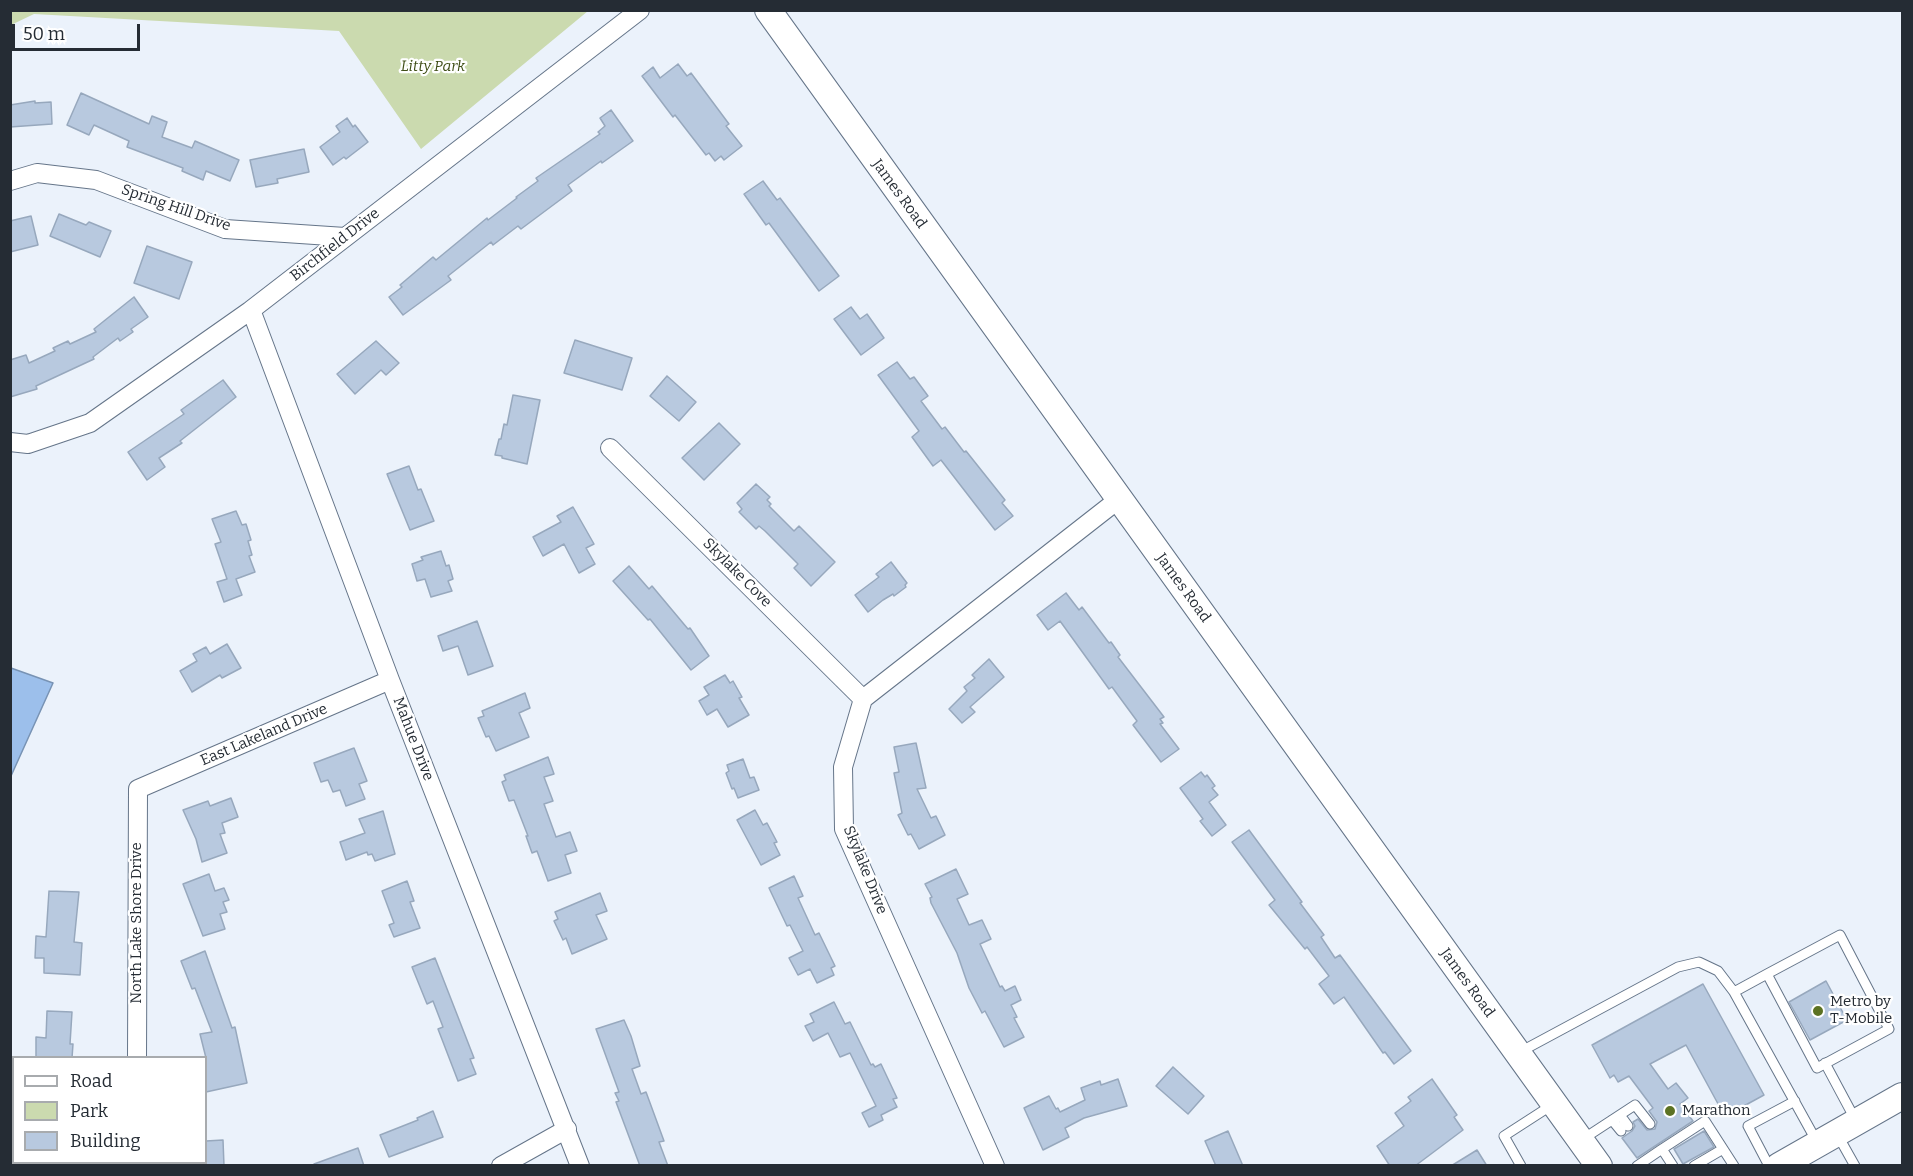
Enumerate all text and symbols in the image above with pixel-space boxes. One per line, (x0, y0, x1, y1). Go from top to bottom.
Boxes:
scale bar (15, 12, 142, 50)
text: 50 m (23, 23, 65, 45)
park label: Litty Park (401, 58, 465, 76)
street label: James Road (868, 156, 930, 232)
street label: Spring Hill Drive (119, 181, 233, 235)
street label: Birchfield Drive (287, 205, 383, 285)
street label: Skylake Cove (699, 535, 775, 611)
street label: James Road (1152, 550, 1214, 626)
street label: Mahue Drive (389, 695, 437, 783)
street label: East Lakeland Drive (198, 700, 330, 770)
street label: Skylake Drive (839, 823, 891, 917)
street label: North Lake Shore Drive (128, 842, 146, 1004)
street label: James Road (1436, 945, 1498, 1021)
place label: Metro by T-Mobile (1830, 993, 1892, 1028)
marker: Metro by T-Mobile (1811, 1004, 1825, 1018)
legend (12, 1056, 207, 1164)
text: Road (70, 1070, 112, 1092)
text: Park (70, 1100, 108, 1122)
place label: Marathon (1682, 1102, 1750, 1120)
marker: Marathon (1663, 1104, 1677, 1118)
text: Building (70, 1130, 141, 1152)

